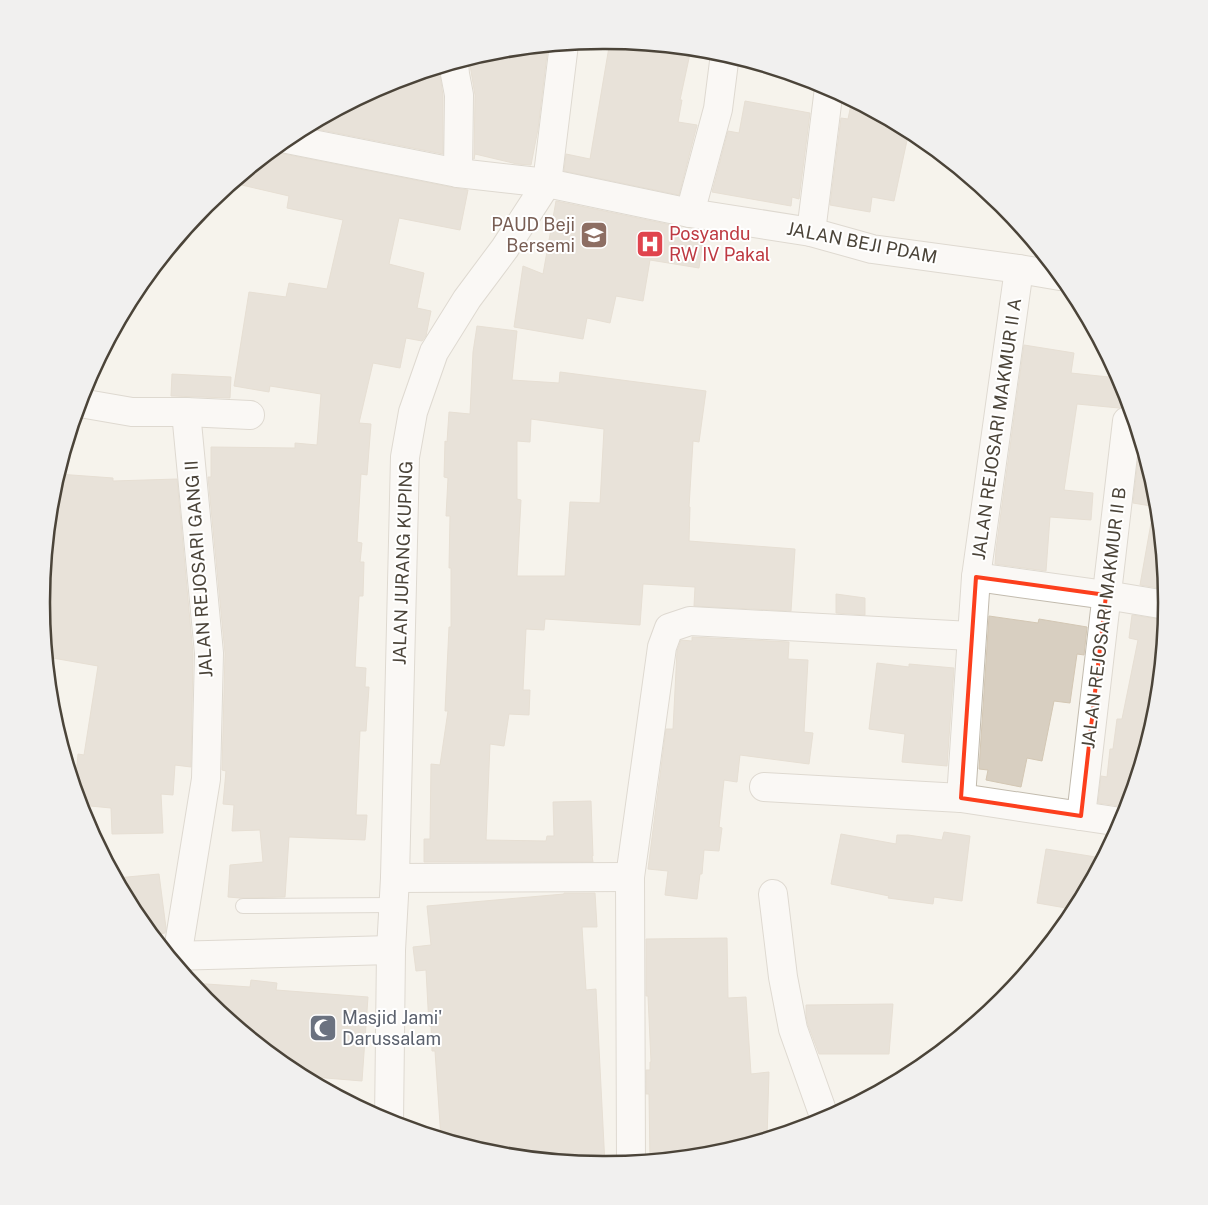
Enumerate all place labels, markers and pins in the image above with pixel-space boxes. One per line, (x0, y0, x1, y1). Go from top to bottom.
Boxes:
place label: PAUD Beji Bersemi (491, 214, 575, 256)
school or university icon: PAUD Beji Bersemi (579, 220, 609, 250)
place label: Posyandu RW IV Pakal (669, 223, 770, 265)
hospital icon: Posyandu RW IV Pakal (635, 229, 665, 259)
place label: Masjid Jami' Darussalam (342, 1007, 443, 1049)
mosque icon: Masjid Jami' Darussalam (308, 1013, 338, 1043)

